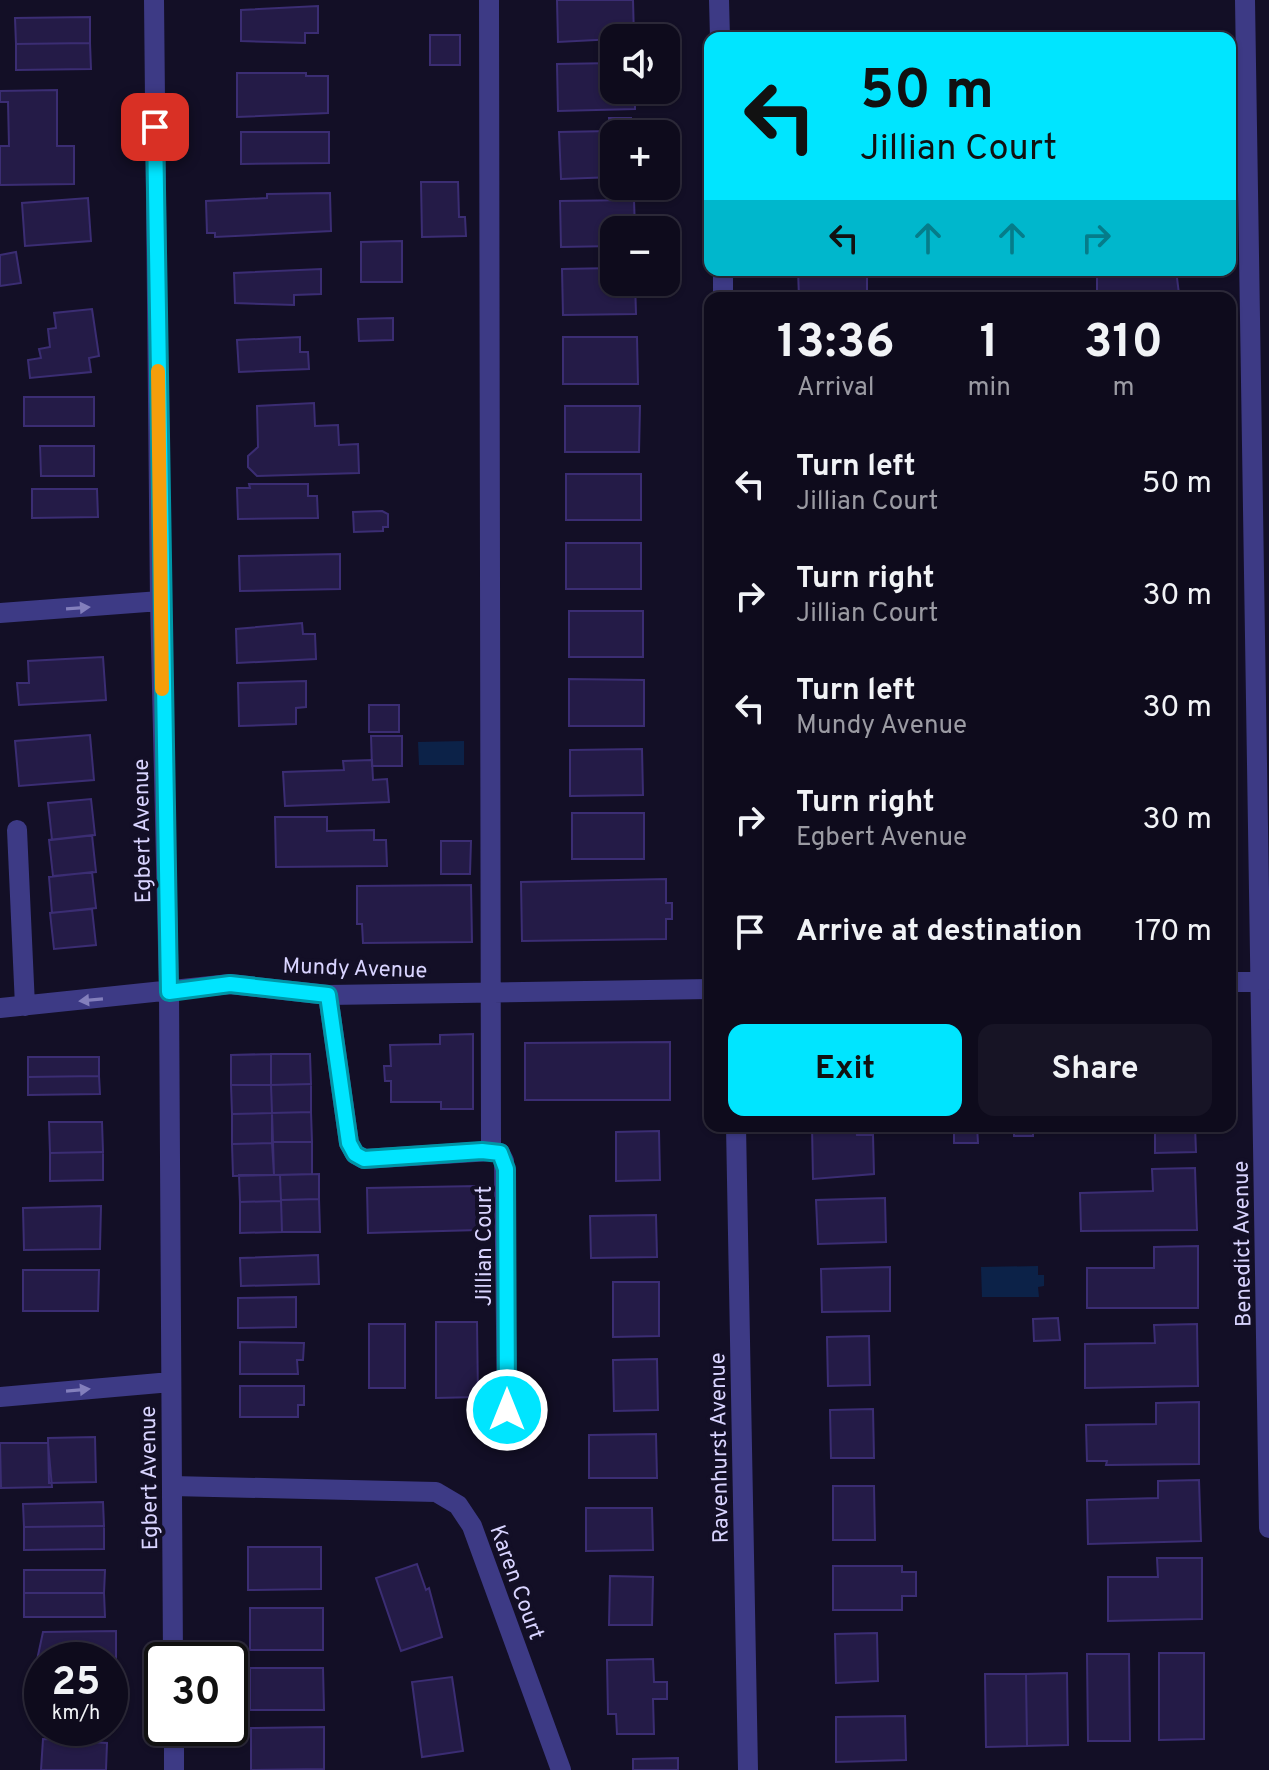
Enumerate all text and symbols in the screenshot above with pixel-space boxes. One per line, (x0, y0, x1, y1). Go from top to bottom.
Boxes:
map controls (600, 24, 680, 296)
button: sound (600, 24, 680, 104)
text: 50 m (860, 58, 994, 128)
icon: left (728, 64, 832, 168)
pin (121, 93, 189, 161)
icon: arrive (133, 105, 177, 149)
button: + (600, 120, 680, 200)
text: Jillian Court (860, 127, 1057, 173)
button: − (600, 216, 680, 296)
icon: left (822, 216, 866, 260)
icon: ahead (906, 216, 950, 260)
icon: ahead (990, 216, 1034, 260)
icon: right (1074, 216, 1118, 260)
text: 13:36 (777, 314, 895, 374)
text: 1 (980, 314, 999, 374)
text: 310 (1084, 314, 1163, 374)
text: Arrival (797, 372, 875, 405)
text: min (968, 372, 1011, 405)
text: m (1112, 372, 1134, 405)
text: Turn left (796, 449, 916, 486)
icon: left (728, 462, 772, 506)
text: 50 m (1142, 466, 1212, 503)
text: Jillian Court (796, 486, 938, 519)
text: Turn right (796, 561, 934, 598)
icon: right (728, 574, 772, 618)
text: 30 m (1143, 578, 1212, 615)
text: Jillian Court (796, 598, 938, 631)
one-way arrow (66, 601, 91, 614)
text: Turn left (796, 673, 916, 710)
icon: left (728, 686, 772, 730)
text: 30 m (1143, 690, 1212, 727)
text: Mundy Avenue (796, 710, 967, 743)
street label: Egbert Avenue (129, 758, 158, 903)
text: Turn right (796, 785, 934, 822)
icon: right (728, 798, 772, 842)
text: 30 m (1143, 802, 1212, 839)
text: Egbert Avenue (796, 822, 967, 855)
icon: arrive (728, 910, 772, 954)
text: Arrive at destination (796, 914, 1082, 951)
text: 170 m (1134, 914, 1212, 951)
street label: Mundy Avenue (282, 953, 428, 986)
one-way arrow (78, 994, 103, 1007)
button: Exit (728, 1024, 962, 1116)
button: Share (978, 1024, 1212, 1116)
street label: Benedict Avenue (1229, 1160, 1258, 1327)
street label: Jillian Court (472, 1186, 499, 1306)
street label: Ravenhurst Avenue (705, 1352, 736, 1544)
position arrow (465, 1368, 549, 1452)
one-way arrow (66, 1383, 91, 1396)
street label: Egbert Avenue (136, 1405, 165, 1550)
street label: Karen Court (482, 1522, 549, 1644)
speed limit sign: 30 (144, 1642, 248, 1746)
text: 25 (52, 1659, 100, 1709)
text: km/h (52, 1701, 100, 1727)

